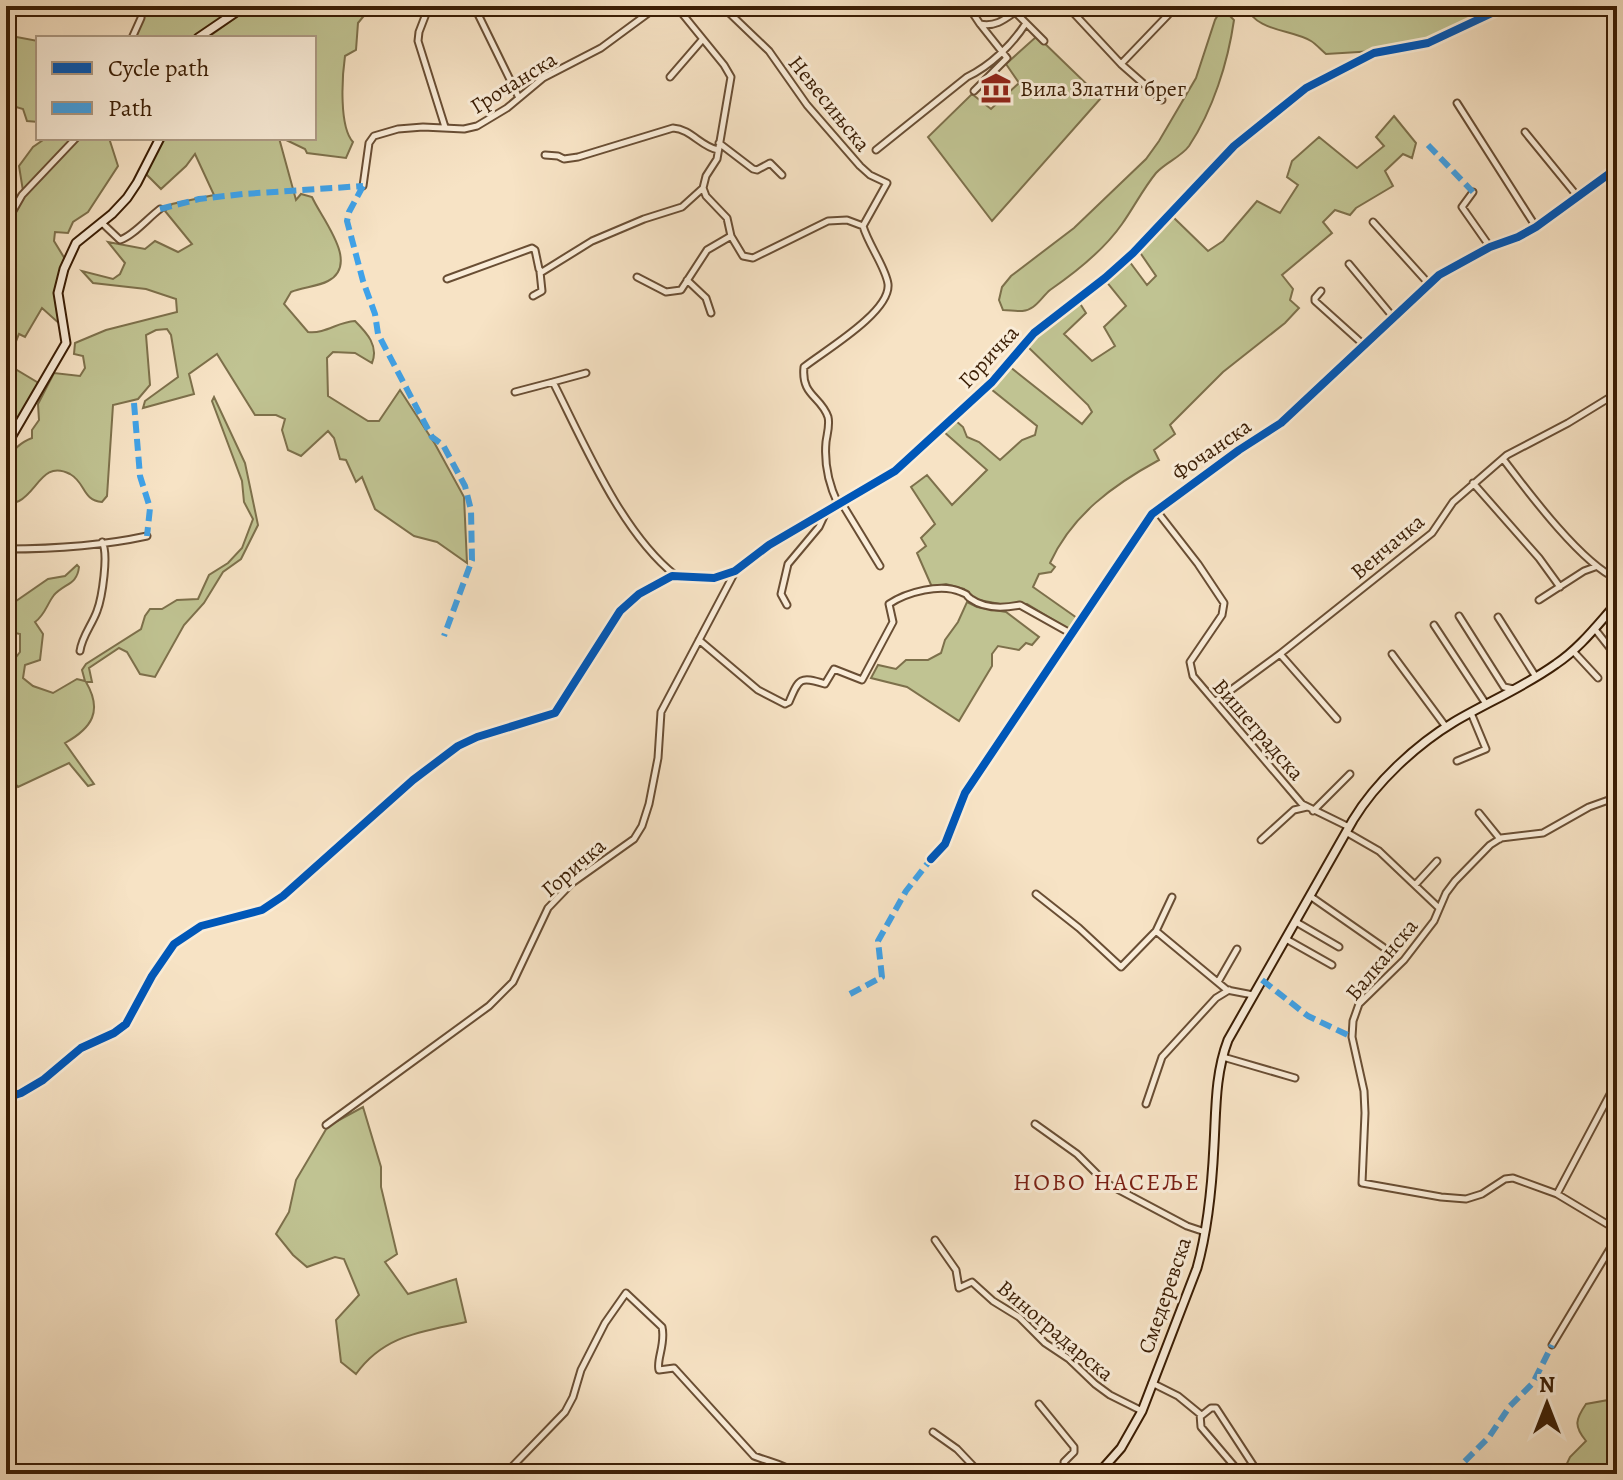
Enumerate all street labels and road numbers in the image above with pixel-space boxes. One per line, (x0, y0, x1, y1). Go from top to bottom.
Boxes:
street label: Грочанска (465, 44, 563, 121)
street label: Невесињска (781, 49, 878, 159)
street label: Горичка (952, 318, 1026, 395)
street label: Фочанска (1166, 411, 1258, 488)
street label: Венчачка (1344, 506, 1432, 587)
street label: Вишеградска (1206, 672, 1312, 788)
street label: Горичка (535, 831, 613, 904)
street label: Балканска (1339, 912, 1426, 1007)
street label: Смедеревска (1131, 1232, 1199, 1358)
street label: Виноградарска (991, 1273, 1121, 1389)

